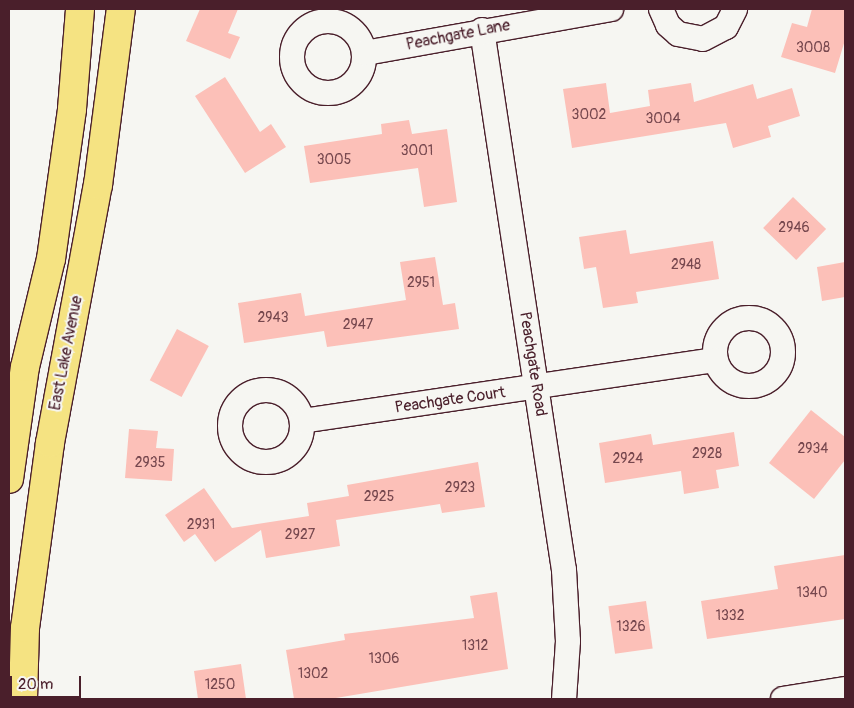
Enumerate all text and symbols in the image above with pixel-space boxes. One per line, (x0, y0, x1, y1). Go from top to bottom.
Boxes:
street label: Peachgate Lane (404, 16, 512, 54)
house number: 3008 (796, 40, 830, 56)
house number: 3002 (572, 107, 606, 123)
house number: 3004 (645, 111, 681, 127)
house number: 3001 (401, 143, 433, 159)
house number: 3005 (317, 152, 351, 168)
house number: 2946 (778, 220, 810, 236)
house number: 2948 (671, 257, 701, 273)
house number: 2951 (407, 275, 435, 291)
street label: East Lake Avenue (45, 294, 87, 412)
house number: 2943 (258, 310, 288, 326)
street label: Peachgate Road (515, 310, 551, 418)
house number: 2947 (343, 317, 373, 333)
street label: Peachgate Court (394, 383, 506, 417)
house number: 2934 (798, 441, 828, 457)
house number: 2928 (692, 446, 722, 462)
house number: 2924 (613, 451, 643, 467)
house number: 2935 (135, 455, 165, 471)
house number: 2923 (445, 480, 475, 496)
house number: 2925 (364, 489, 394, 505)
house number: 2931 (187, 517, 215, 533)
house number: 2927 (285, 527, 315, 543)
house number: 1340 (797, 585, 827, 601)
house number: 1332 (716, 608, 744, 624)
house number: 1326 (616, 619, 646, 635)
house number: 1312 (462, 638, 488, 654)
house number: 1306 (369, 651, 399, 667)
scale bar (12, 666, 84, 698)
house number: 1302 (298, 666, 328, 682)
text: 20 m (18, 675, 53, 694)
house number: 1250 (205, 677, 235, 693)

